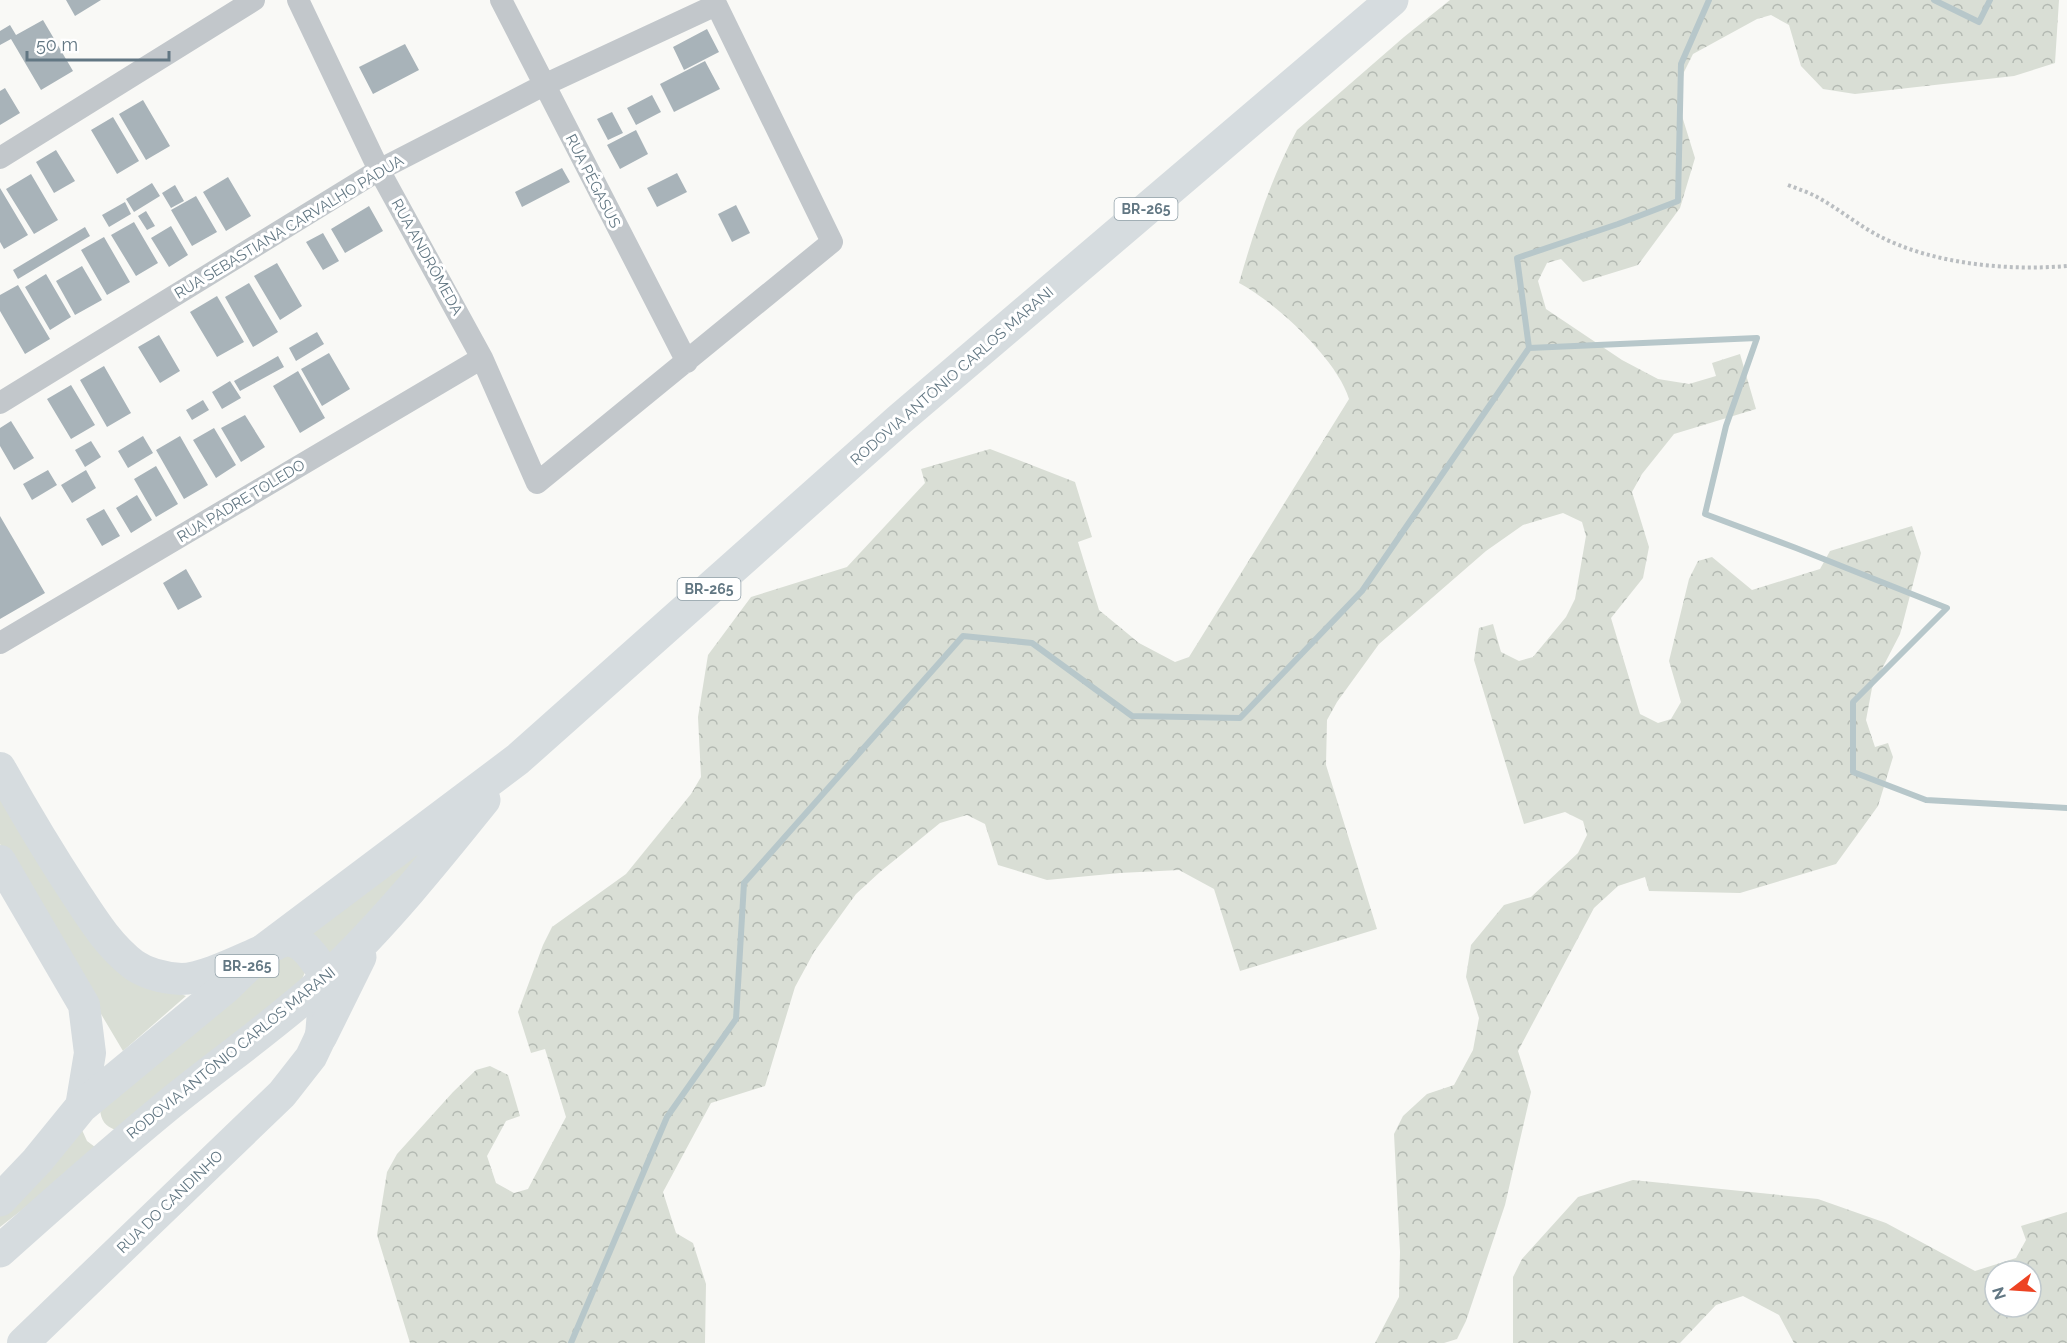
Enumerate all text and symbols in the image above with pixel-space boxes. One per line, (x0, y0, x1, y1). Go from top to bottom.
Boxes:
scale bar (27, 24, 170, 62)
text: 50 m (36, 34, 78, 55)
street label: RUA PÉGASUS (562, 131, 624, 231)
street label: RUA SEBASTIANA CARVALHO PÁDUA (171, 151, 407, 303)
street label: RUA ANDRÔMEDA (388, 196, 466, 318)
road number: BR-265 (1114, 198, 1178, 220)
street label: RODOVIA ANTÔNIO CARLOS MARANI (847, 283, 1057, 469)
street label: RUA PADRE TOLEDO (174, 456, 308, 546)
road number: BR-265 (678, 578, 740, 600)
road number: BR-265 (216, 955, 278, 977)
street label: RODOVIA ANTÔNIO CARLOS MARANI (123, 963, 339, 1143)
street label: RUA DO CANDINHO (113, 1147, 227, 1257)
north arrow (1983, 1259, 2043, 1319)
text: N (1988, 1285, 2010, 1302)

